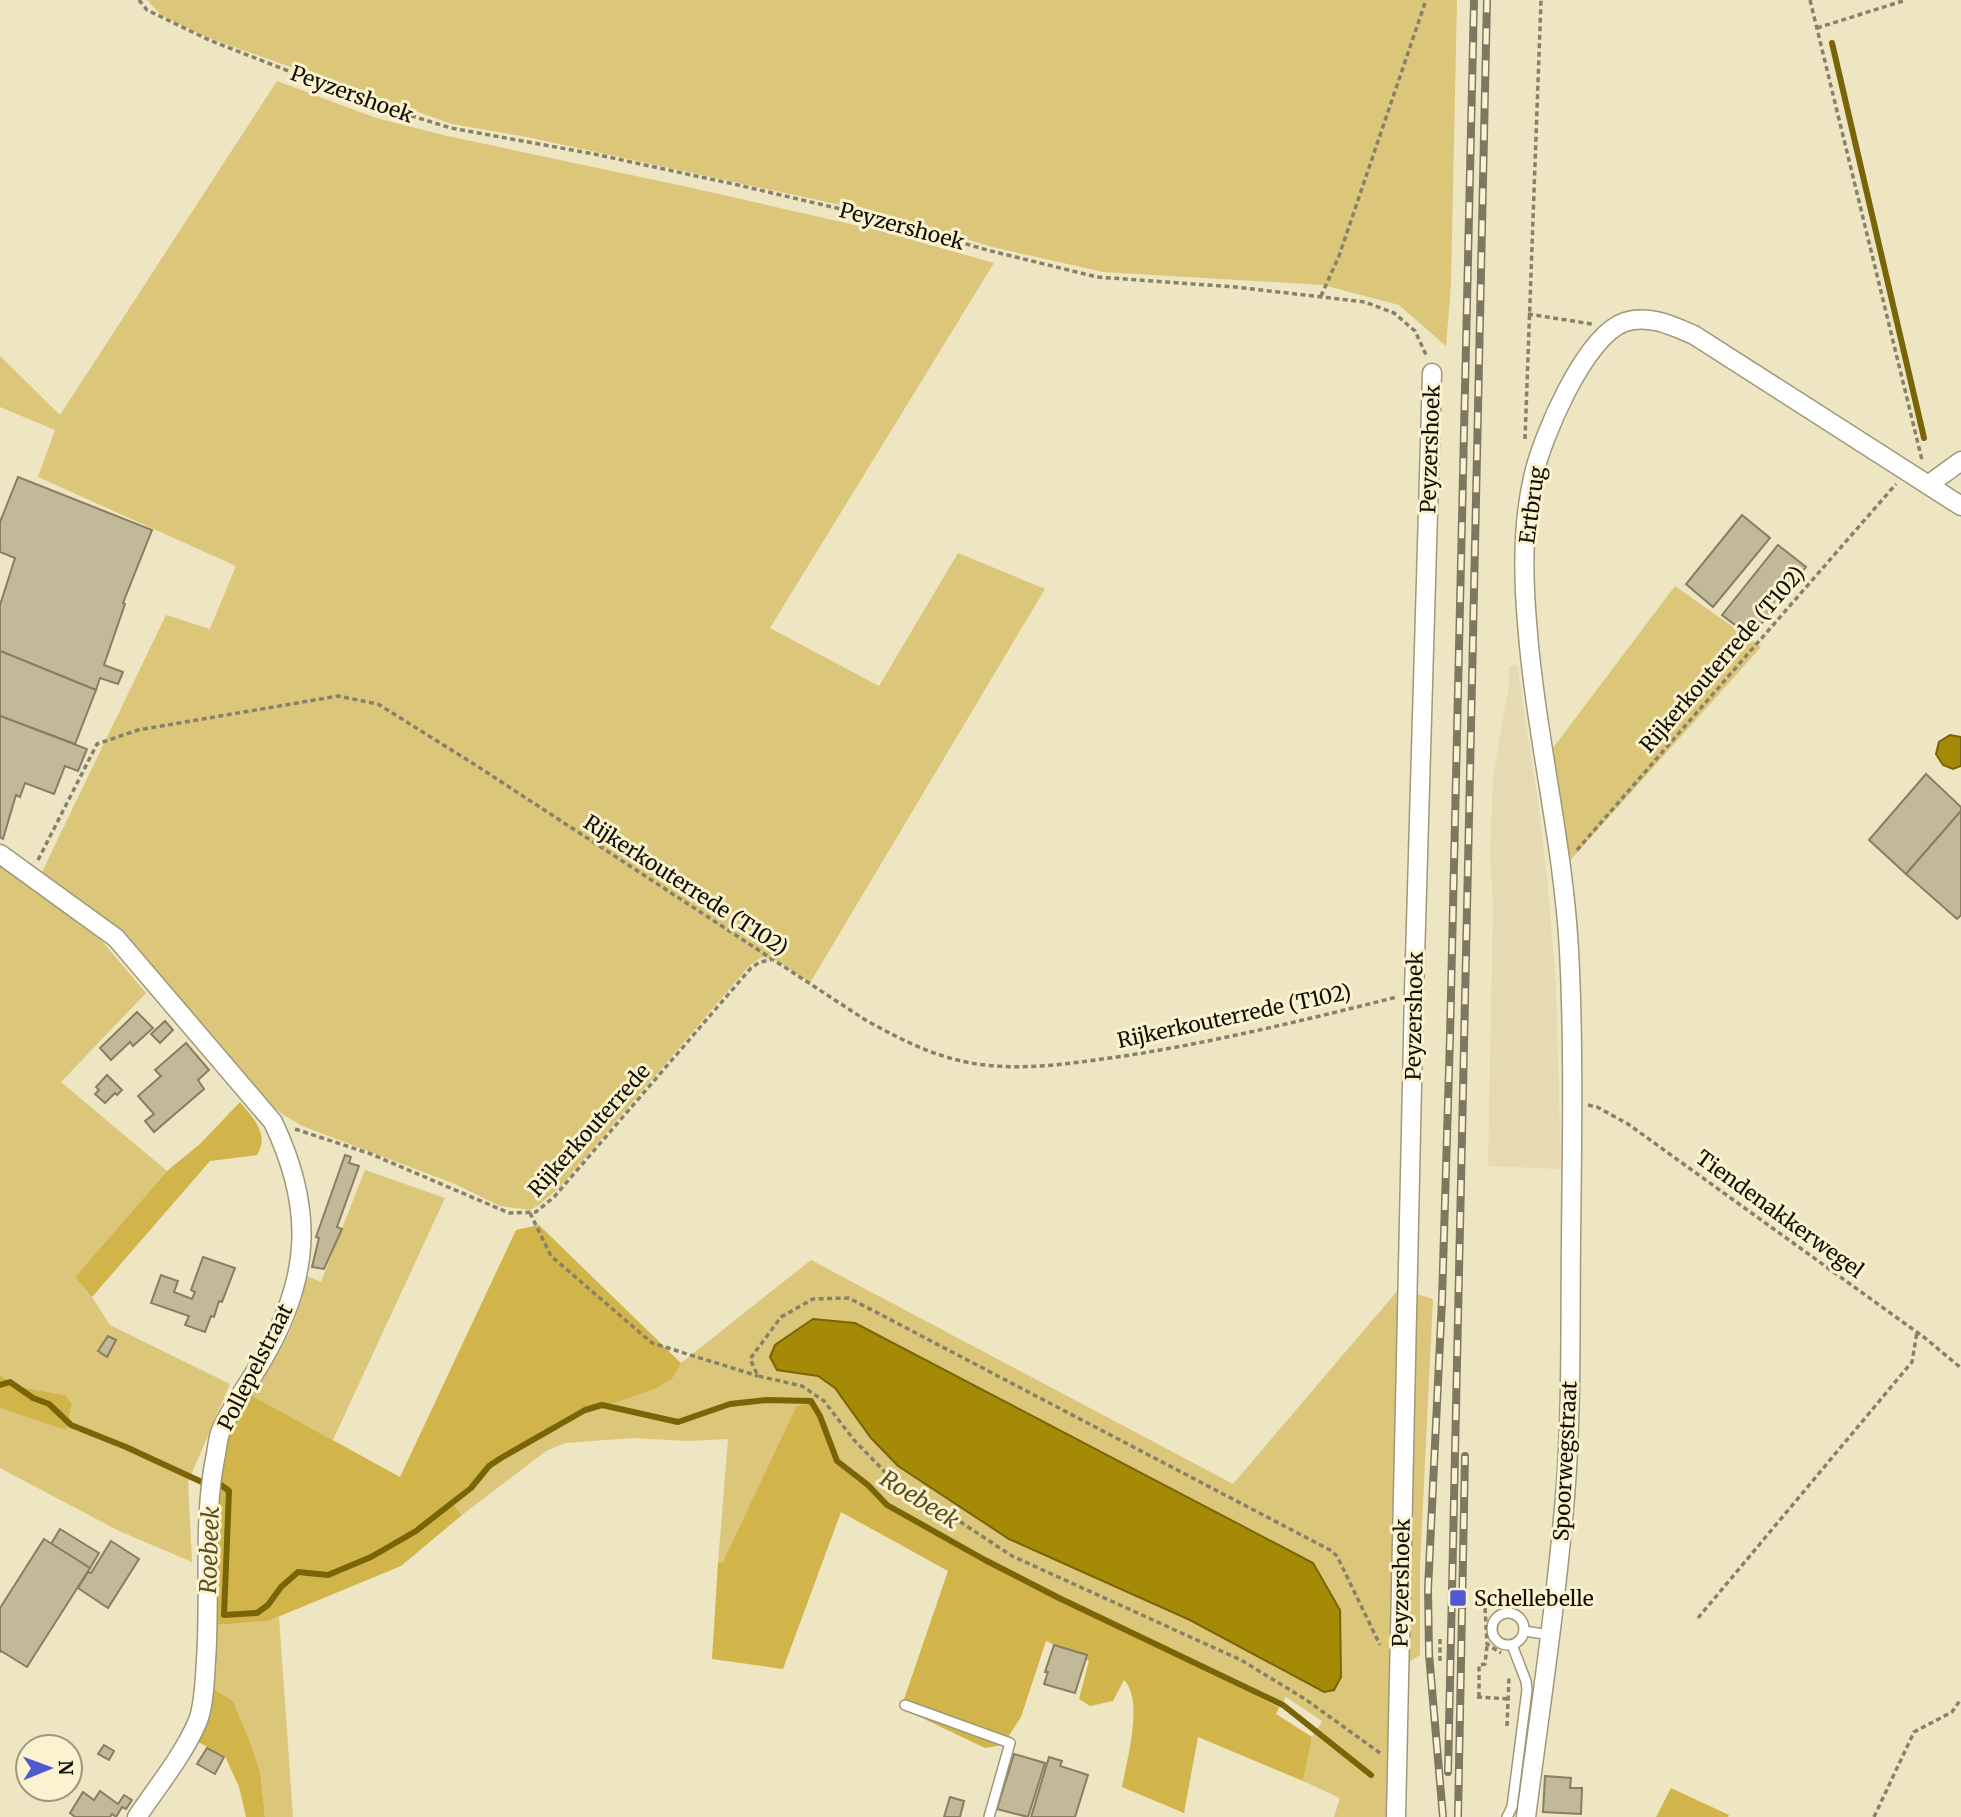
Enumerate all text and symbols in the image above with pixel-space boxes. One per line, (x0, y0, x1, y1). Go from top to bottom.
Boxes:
street label: Peyzershoek (287, 59, 418, 129)
street label: Peyzershoek (836, 196, 968, 256)
street label: Peyzershoek (1414, 384, 1446, 514)
street label: Ertbrug (1513, 464, 1551, 546)
street label: Rijkerkouterrede (T102) (1634, 560, 1810, 758)
street label: Rijkerkouterrede (T102) (579, 809, 793, 961)
street label: Peyzershoek (1399, 951, 1429, 1081)
street label: Rijkerkouterrede (T102) (1115, 978, 1353, 1054)
street label: Rijkerkouterrede (522, 1058, 656, 1202)
street label: Tiendenakkerwegel (1691, 1144, 1870, 1284)
street label: Pollepelstraat (212, 1299, 298, 1435)
street label: Spoorwegstraat (1547, 1380, 1583, 1542)
water label: Roebeek (875, 1463, 965, 1535)
water label: Roebeek (193, 1505, 225, 1594)
street label: Peyzershoek (1386, 1518, 1416, 1648)
place label: Schellebelle (1474, 1585, 1594, 1612)
marker: Schellebelle (1448, 1588, 1468, 1608)
north arrow (14, 1733, 84, 1803)
text: N (54, 1760, 78, 1775)

